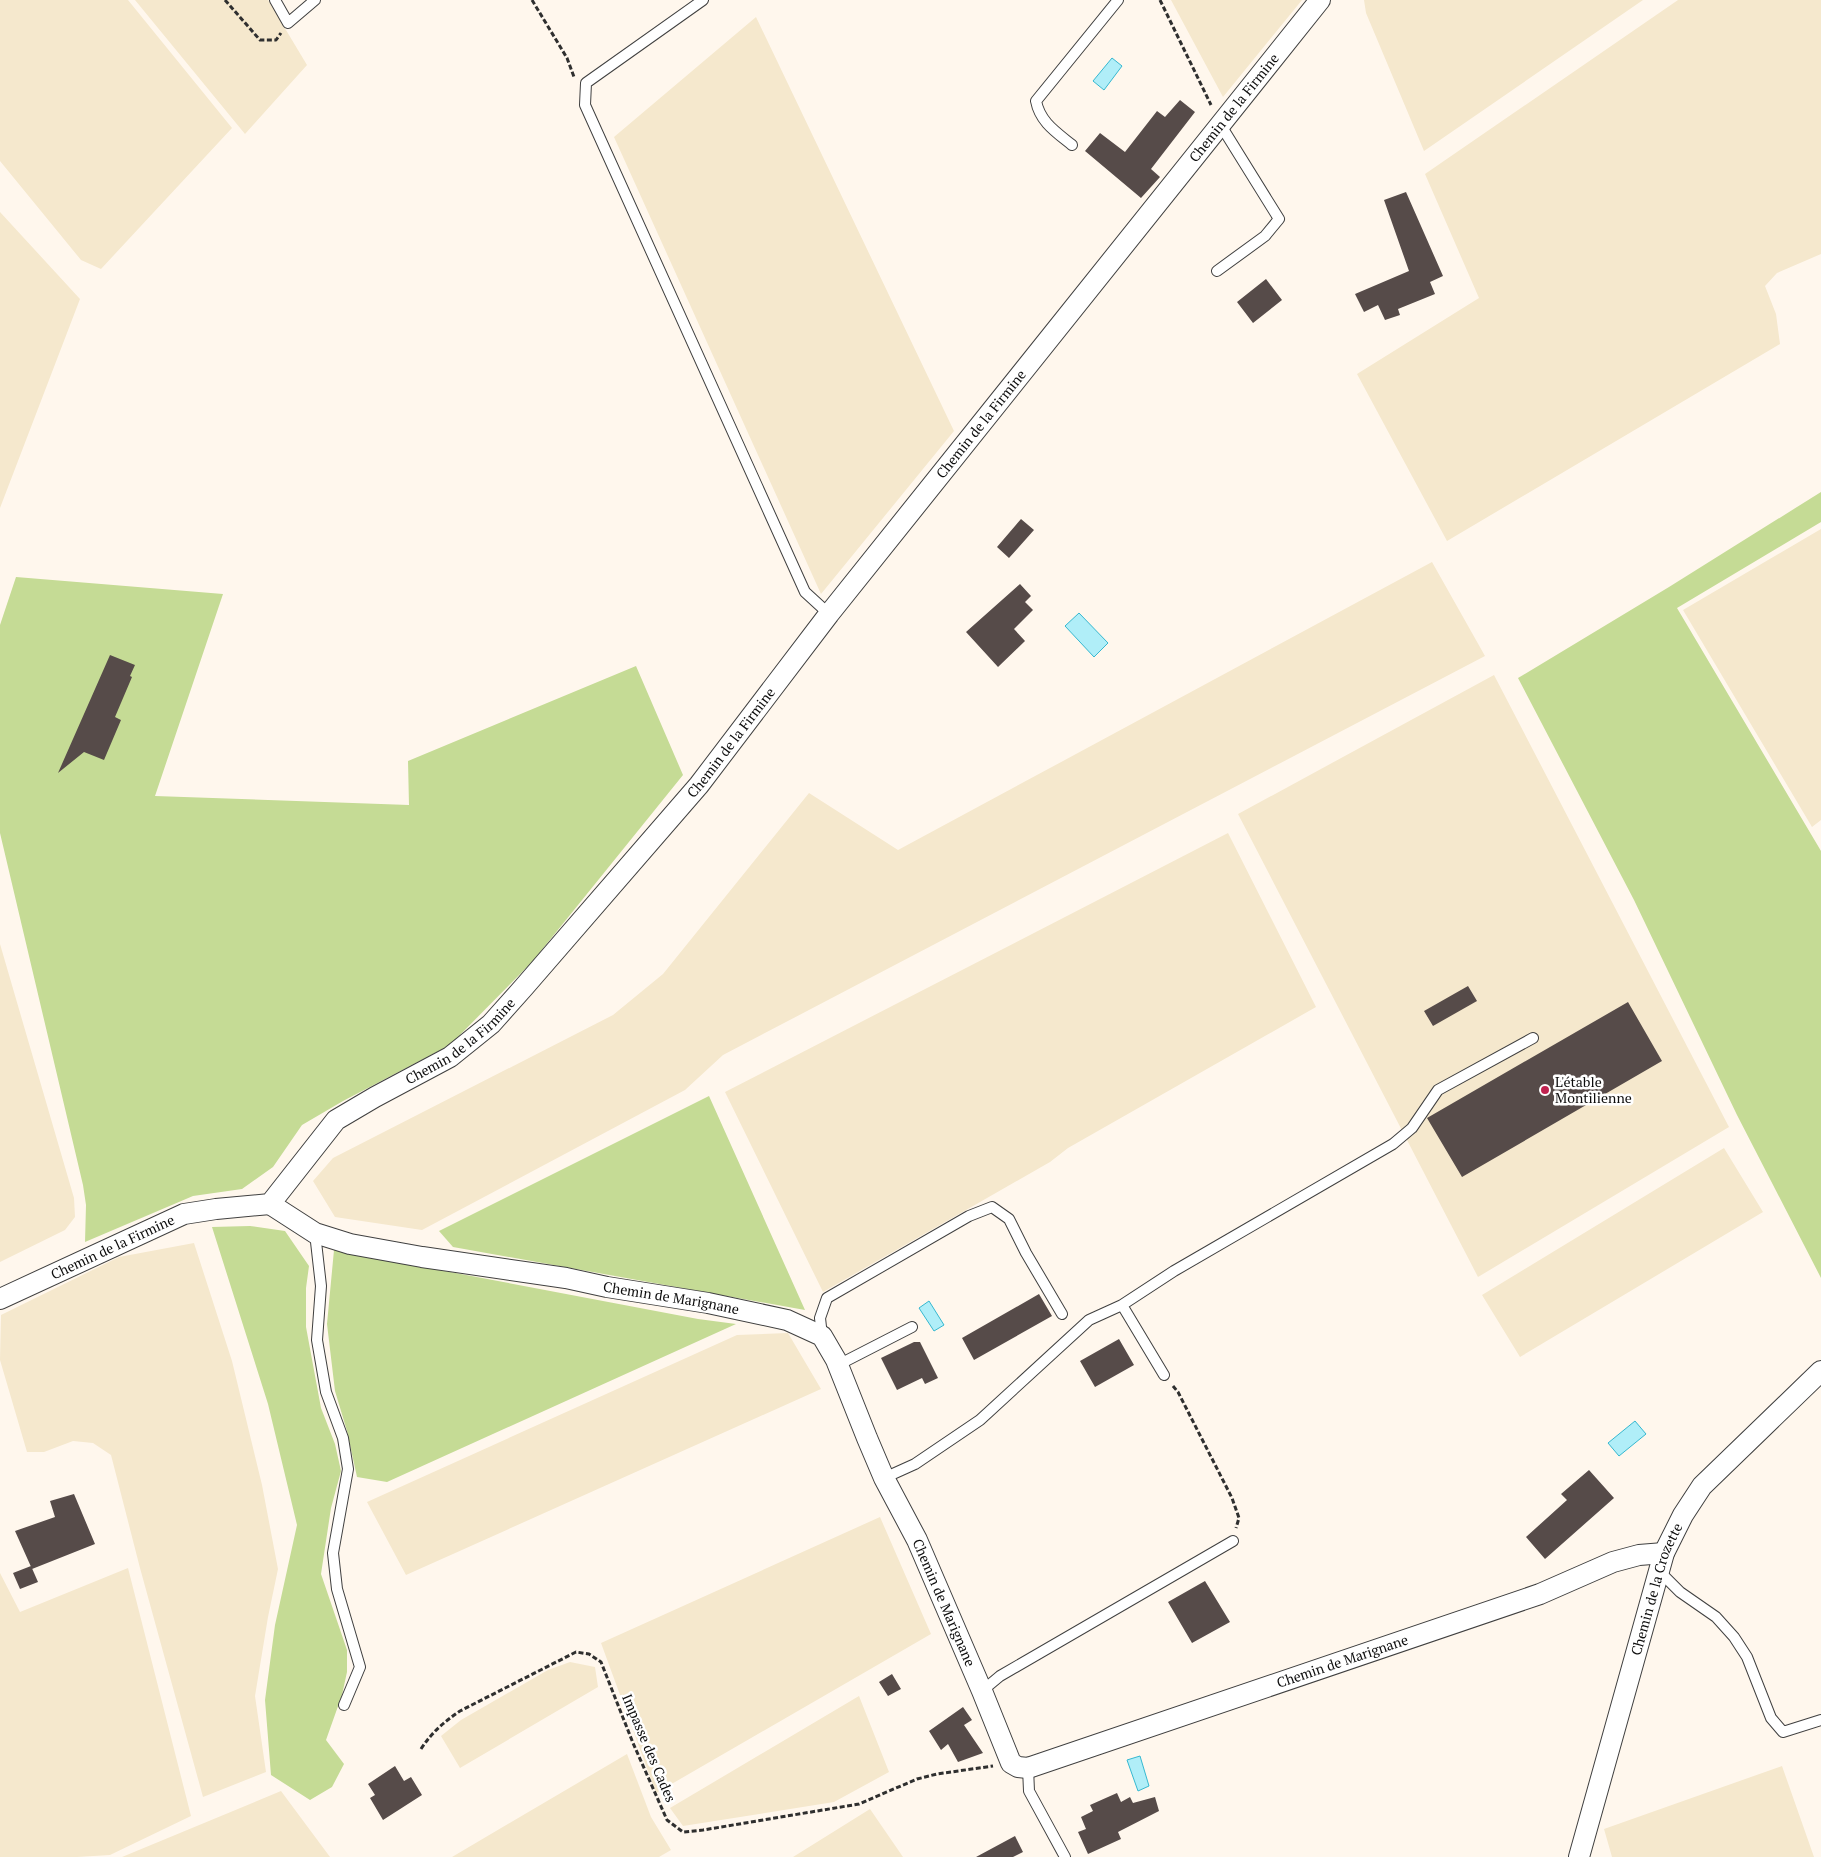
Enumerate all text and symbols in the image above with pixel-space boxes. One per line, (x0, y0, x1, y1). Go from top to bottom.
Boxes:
street label: Chemin de la Firmine (1184, 49, 1283, 166)
street label: Chemin de la Firmine (931, 365, 1030, 482)
street label: Chemin de la Firmine (682, 683, 779, 801)
street label: Chemin de la Firmine (402, 993, 519, 1088)
place label: L'étable Montilienne (1555, 1072, 1632, 1107)
marker: L'étable Montilienne (1539, 1084, 1551, 1096)
street label: Chemin de la Firmine (47, 1210, 177, 1283)
street label: Chemin de Marignane (602, 1277, 741, 1318)
street label: Chemin de la Crozette (1626, 1519, 1687, 1657)
street label: Chemin de Marignane (908, 1535, 980, 1669)
street label: Chemin de Marignane (1274, 1630, 1410, 1692)
street label: Impasse des Cades (618, 1691, 681, 1805)

